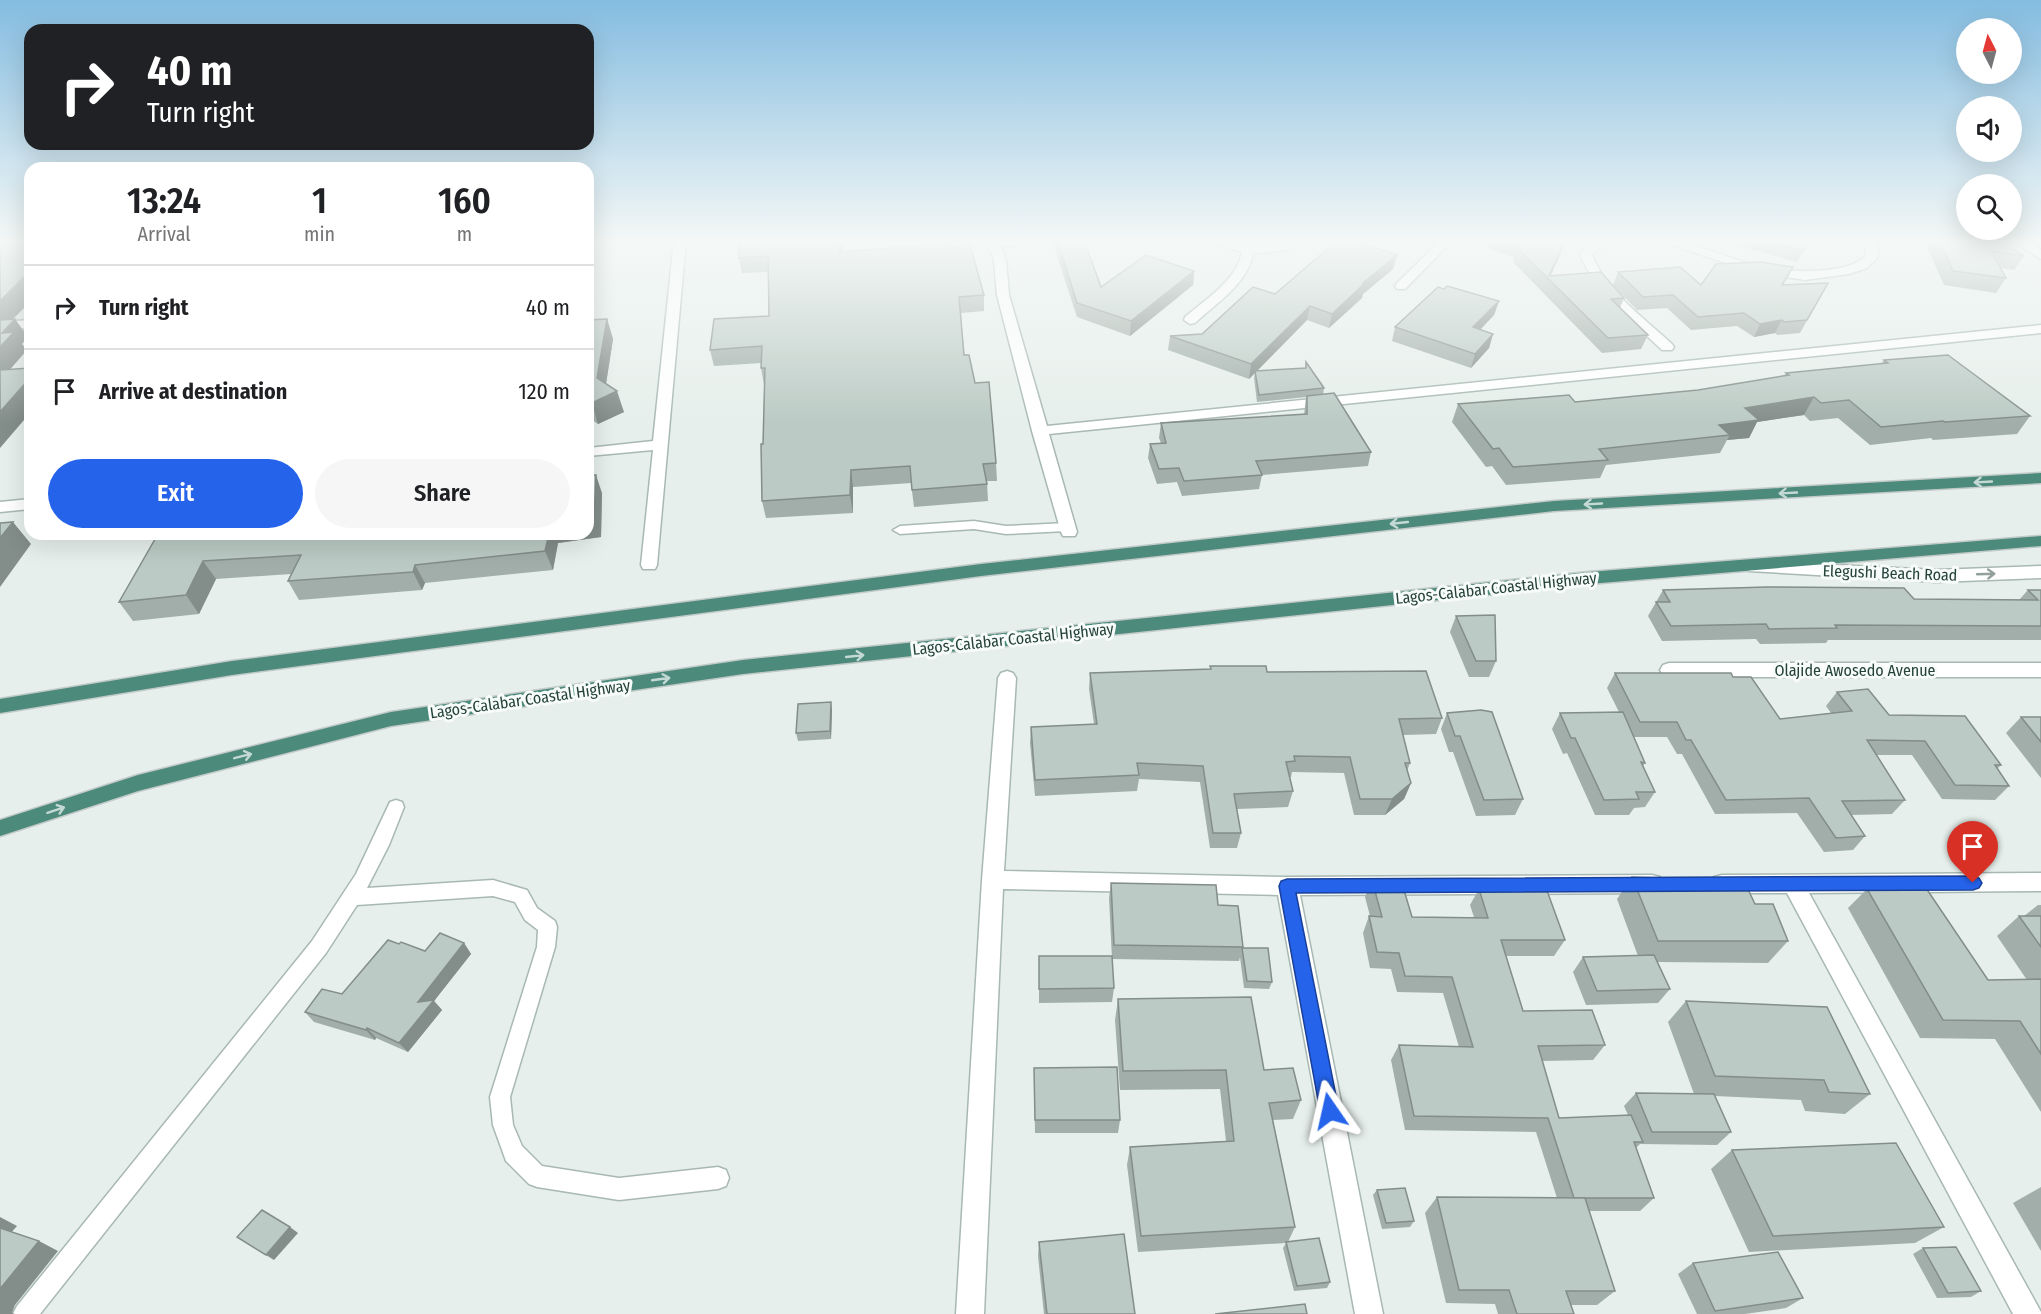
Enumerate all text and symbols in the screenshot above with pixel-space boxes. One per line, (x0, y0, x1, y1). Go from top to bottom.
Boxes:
north arrow (1956, 18, 2022, 84)
map controls (1956, 18, 2022, 240)
text: 40 m (147, 46, 232, 96)
icon: right (48, 48, 126, 126)
button: sound (1956, 96, 2022, 162)
text: Turn right (147, 97, 255, 129)
button: search (1956, 174, 2022, 240)
text: 13:24 (127, 179, 201, 223)
text: 1 (312, 179, 327, 223)
text: 160 (438, 179, 491, 223)
text: Arrival (138, 222, 191, 246)
text: min (304, 222, 335, 246)
text: m (457, 222, 472, 246)
icon: right (48, 291, 81, 324)
text: Turn right (99, 294, 188, 321)
text: 40 m (526, 294, 570, 321)
icon: arrive (48, 375, 81, 408)
text: Arrive at destination (99, 378, 287, 405)
text: 120 m (518, 378, 570, 405)
button: Exit (48, 459, 303, 528)
button: Share (315, 459, 570, 528)
one-way arrow (1973, 476, 1993, 487)
one-way arrow (1778, 487, 1798, 498)
one-way arrow (1584, 498, 1604, 509)
one-way arrow (1390, 518, 1410, 529)
street label: Elegushi Beach Road (1822, 561, 1958, 585)
street label: Lagos-Calabar Coastal Highway (1394, 568, 1598, 608)
one-way arrow (1975, 569, 1995, 580)
street label: Lagos-Calabar Coastal Highway (911, 619, 1115, 659)
one-way arrow (845, 650, 864, 661)
street label: Olajide Awosedo Avenue (1774, 661, 1936, 680)
one-way arrow (651, 674, 671, 685)
street label: Lagos-Calabar Coastal Highway (429, 675, 632, 722)
one-way arrow (233, 750, 252, 762)
one-way arrow (46, 804, 65, 815)
pin (1947, 821, 1998, 883)
icon: arrive (1956, 830, 1989, 863)
position arrow (1298, 1079, 1362, 1143)

